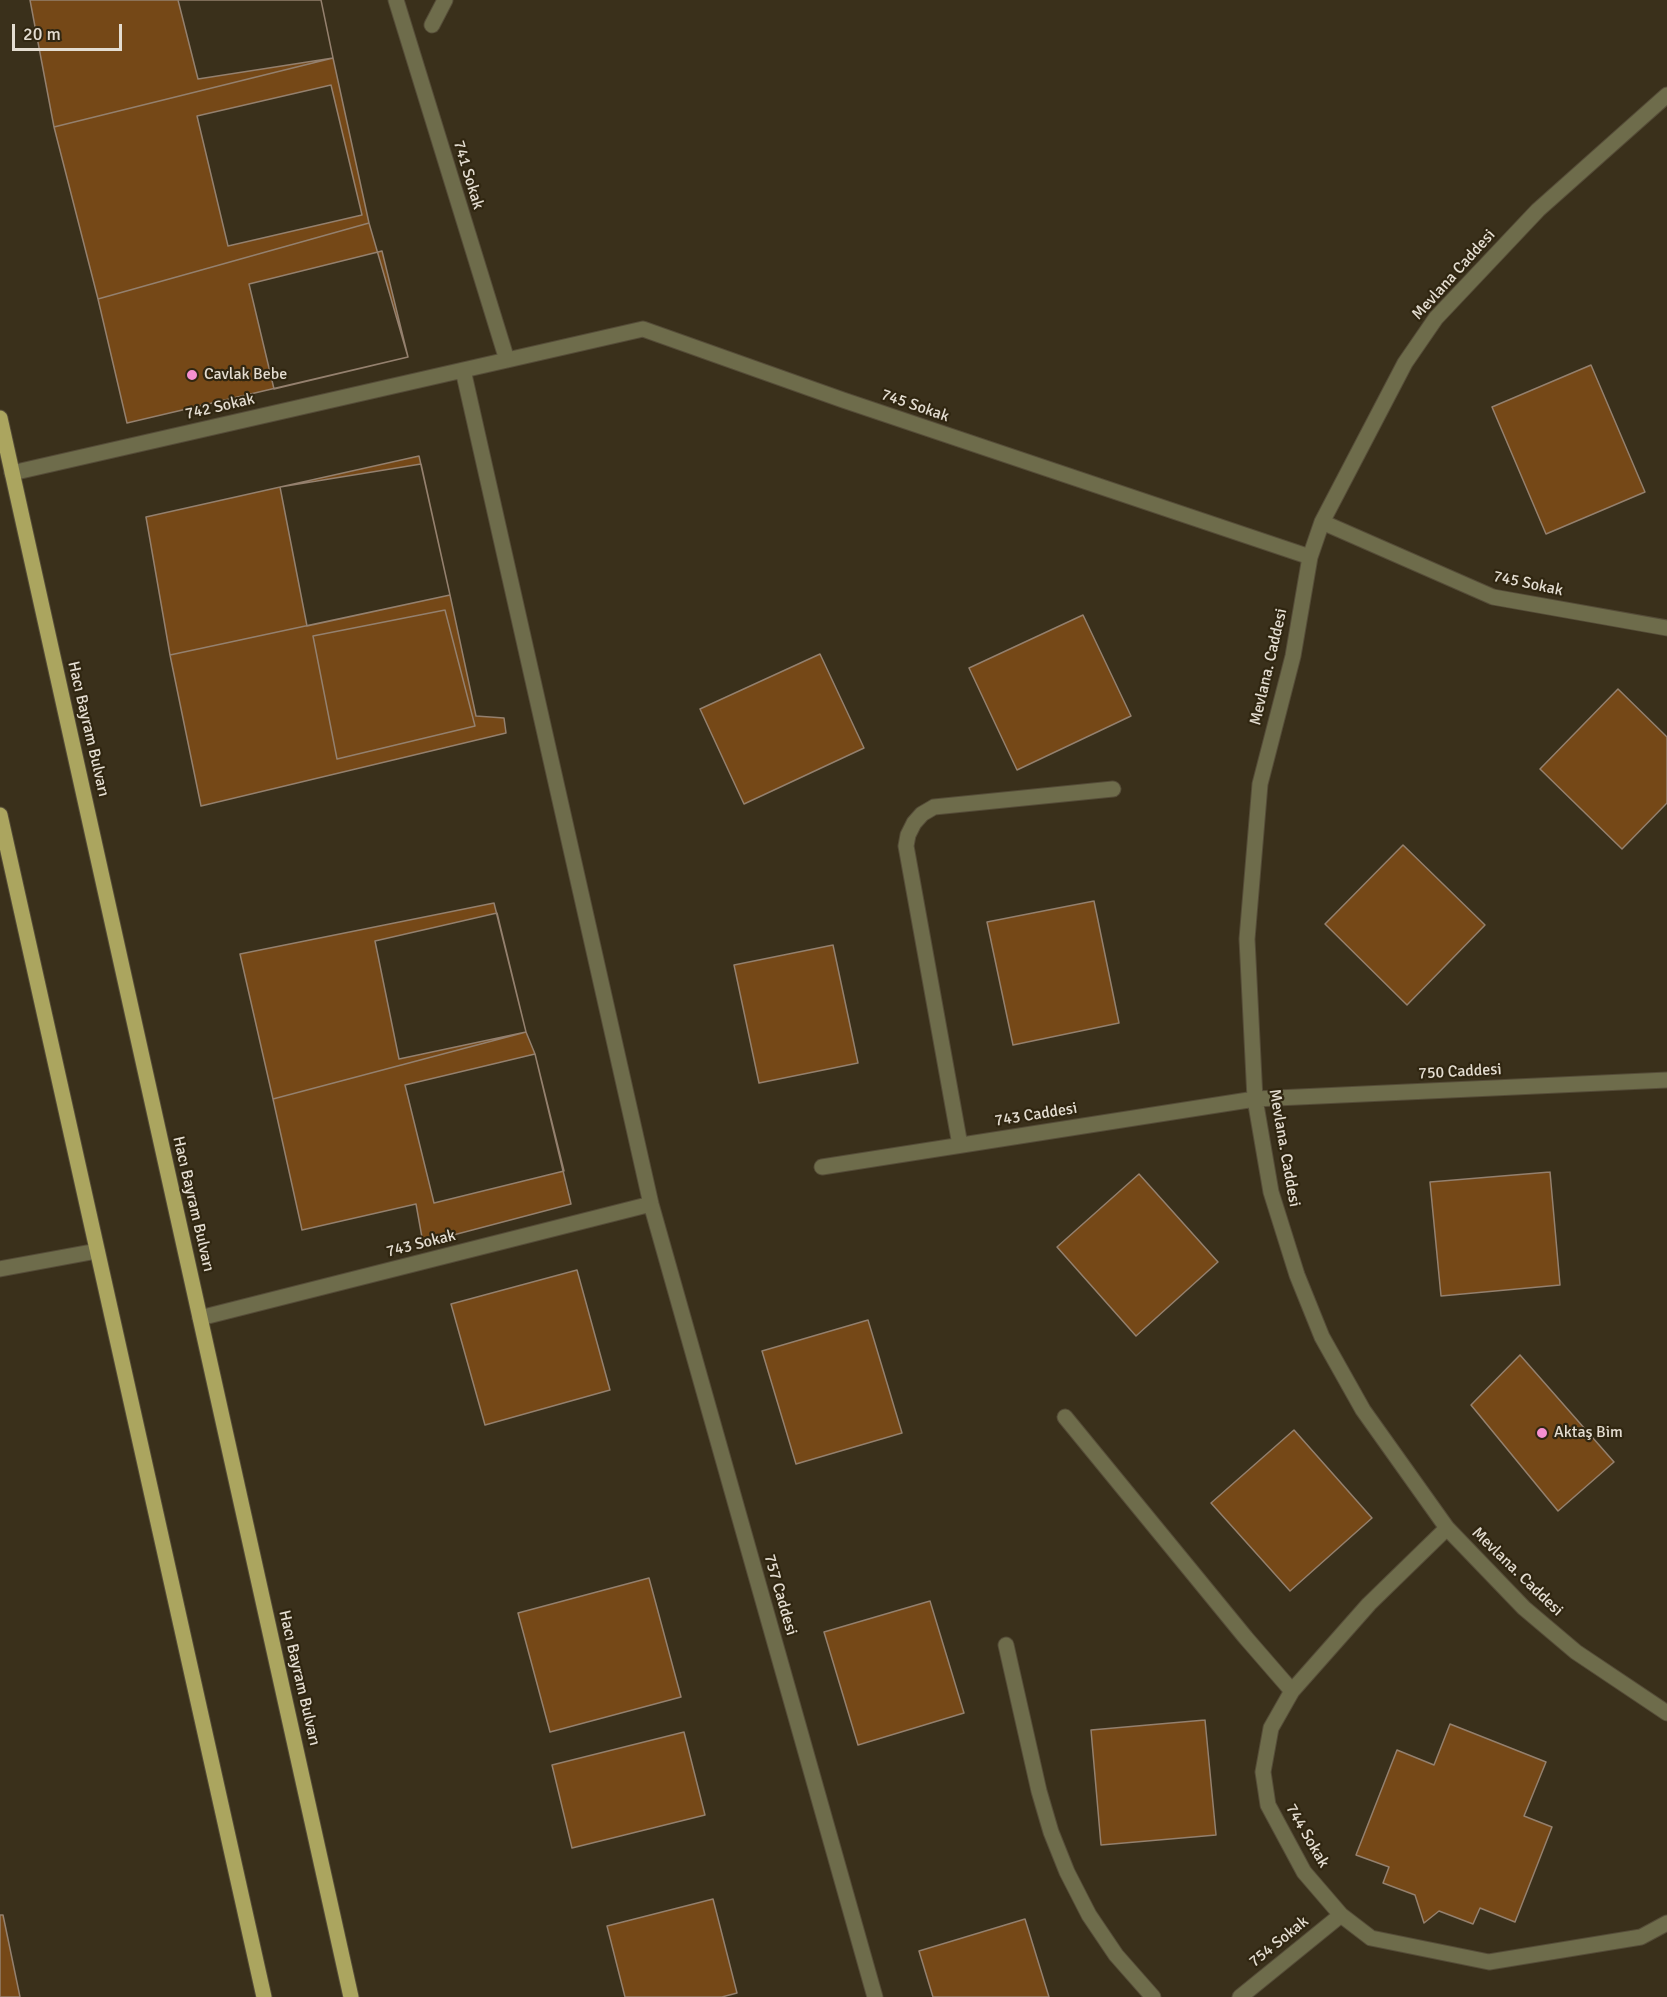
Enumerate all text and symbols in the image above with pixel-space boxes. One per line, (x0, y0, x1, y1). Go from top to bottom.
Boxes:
scale bar (15, 12, 124, 50)
text: 20 m (23, 23, 61, 45)
street label: 741 Sokak (448, 138, 488, 212)
street label: Mevlana Caddesi (1408, 226, 1500, 324)
place label: Cavlak Bebe (204, 365, 287, 385)
marker: Cavlak Bebe (185, 368, 199, 382)
street label: 745 Sokak (878, 385, 952, 427)
street label: 742 Sokak (183, 390, 257, 424)
street label: 745 Sokak (1491, 567, 1565, 601)
street label: Mevlana. Caddesi (1246, 607, 1292, 727)
street label: Hacı Bayram Bulvarı (63, 659, 113, 799)
street label: 750 Caddesi (1418, 1060, 1502, 1084)
street label: Mevlana. Caddesi (1264, 1088, 1304, 1208)
street label: 743 Caddesi (993, 1099, 1079, 1131)
street label: Hacı Bayram Bulvarı (168, 1134, 218, 1274)
street label: 743 Sokak (384, 1226, 458, 1262)
place label: Aktaş Bim (1554, 1423, 1623, 1443)
marker: Aktaş Bim (1535, 1426, 1549, 1440)
street label: Mevlana. Caddesi (1467, 1524, 1567, 1620)
street label: 757 Caddesi (759, 1552, 801, 1638)
street label: Hacı Bayram Bulvarı (274, 1608, 324, 1748)
street label: 744 Sokak (1281, 1801, 1333, 1871)
street label: 754 Sokak (1245, 1912, 1313, 1972)

